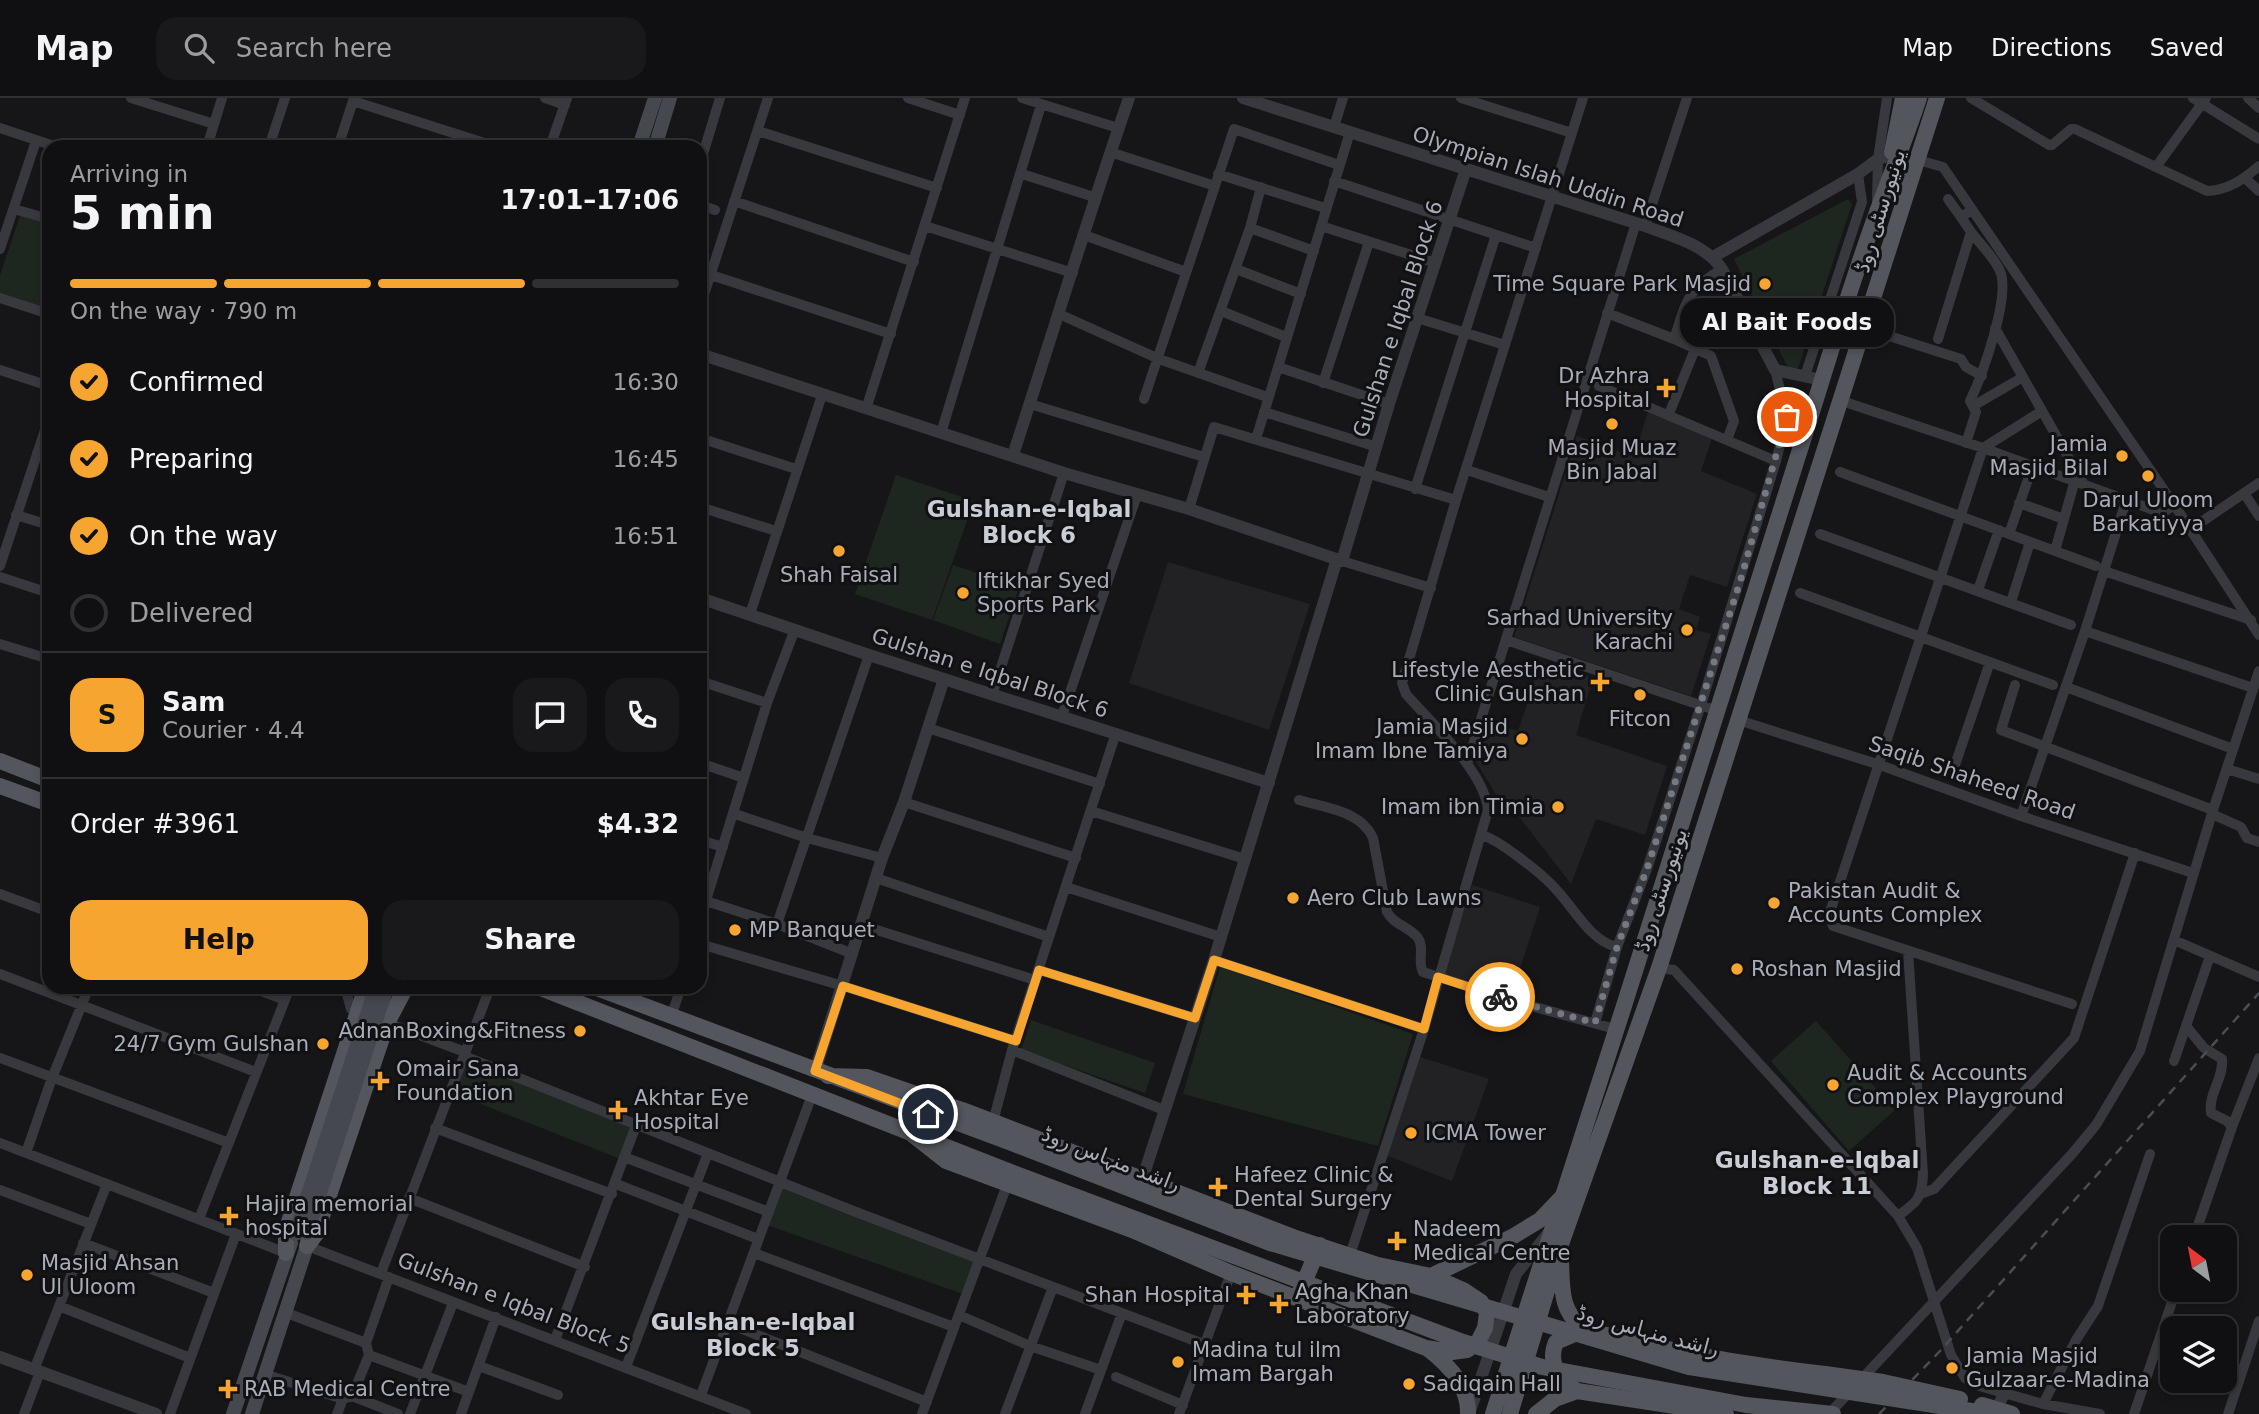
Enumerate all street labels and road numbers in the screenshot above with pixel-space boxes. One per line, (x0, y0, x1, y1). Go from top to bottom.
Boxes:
street label: Olympian Islah Uddin Road (1409, 122, 1687, 232)
street label: یونیورسٹی روڈ (1850, 146, 1910, 276)
street label: Gulshan e Iqbal Block 6 (1348, 198, 1448, 440)
street label: Gulshan e Iqbal Block 6 (869, 623, 1111, 723)
street label: Saqib Shaheed Road (1866, 731, 2078, 825)
street label: یونیورسٹی روڈ (1630, 825, 1692, 954)
street label: راشد منہاس روڈ (1038, 1122, 1184, 1197)
street label: Gulshan e Iqbal Block 5 (394, 1248, 634, 1358)
street label: راشد منہاس روڈ (1574, 1300, 1722, 1363)

